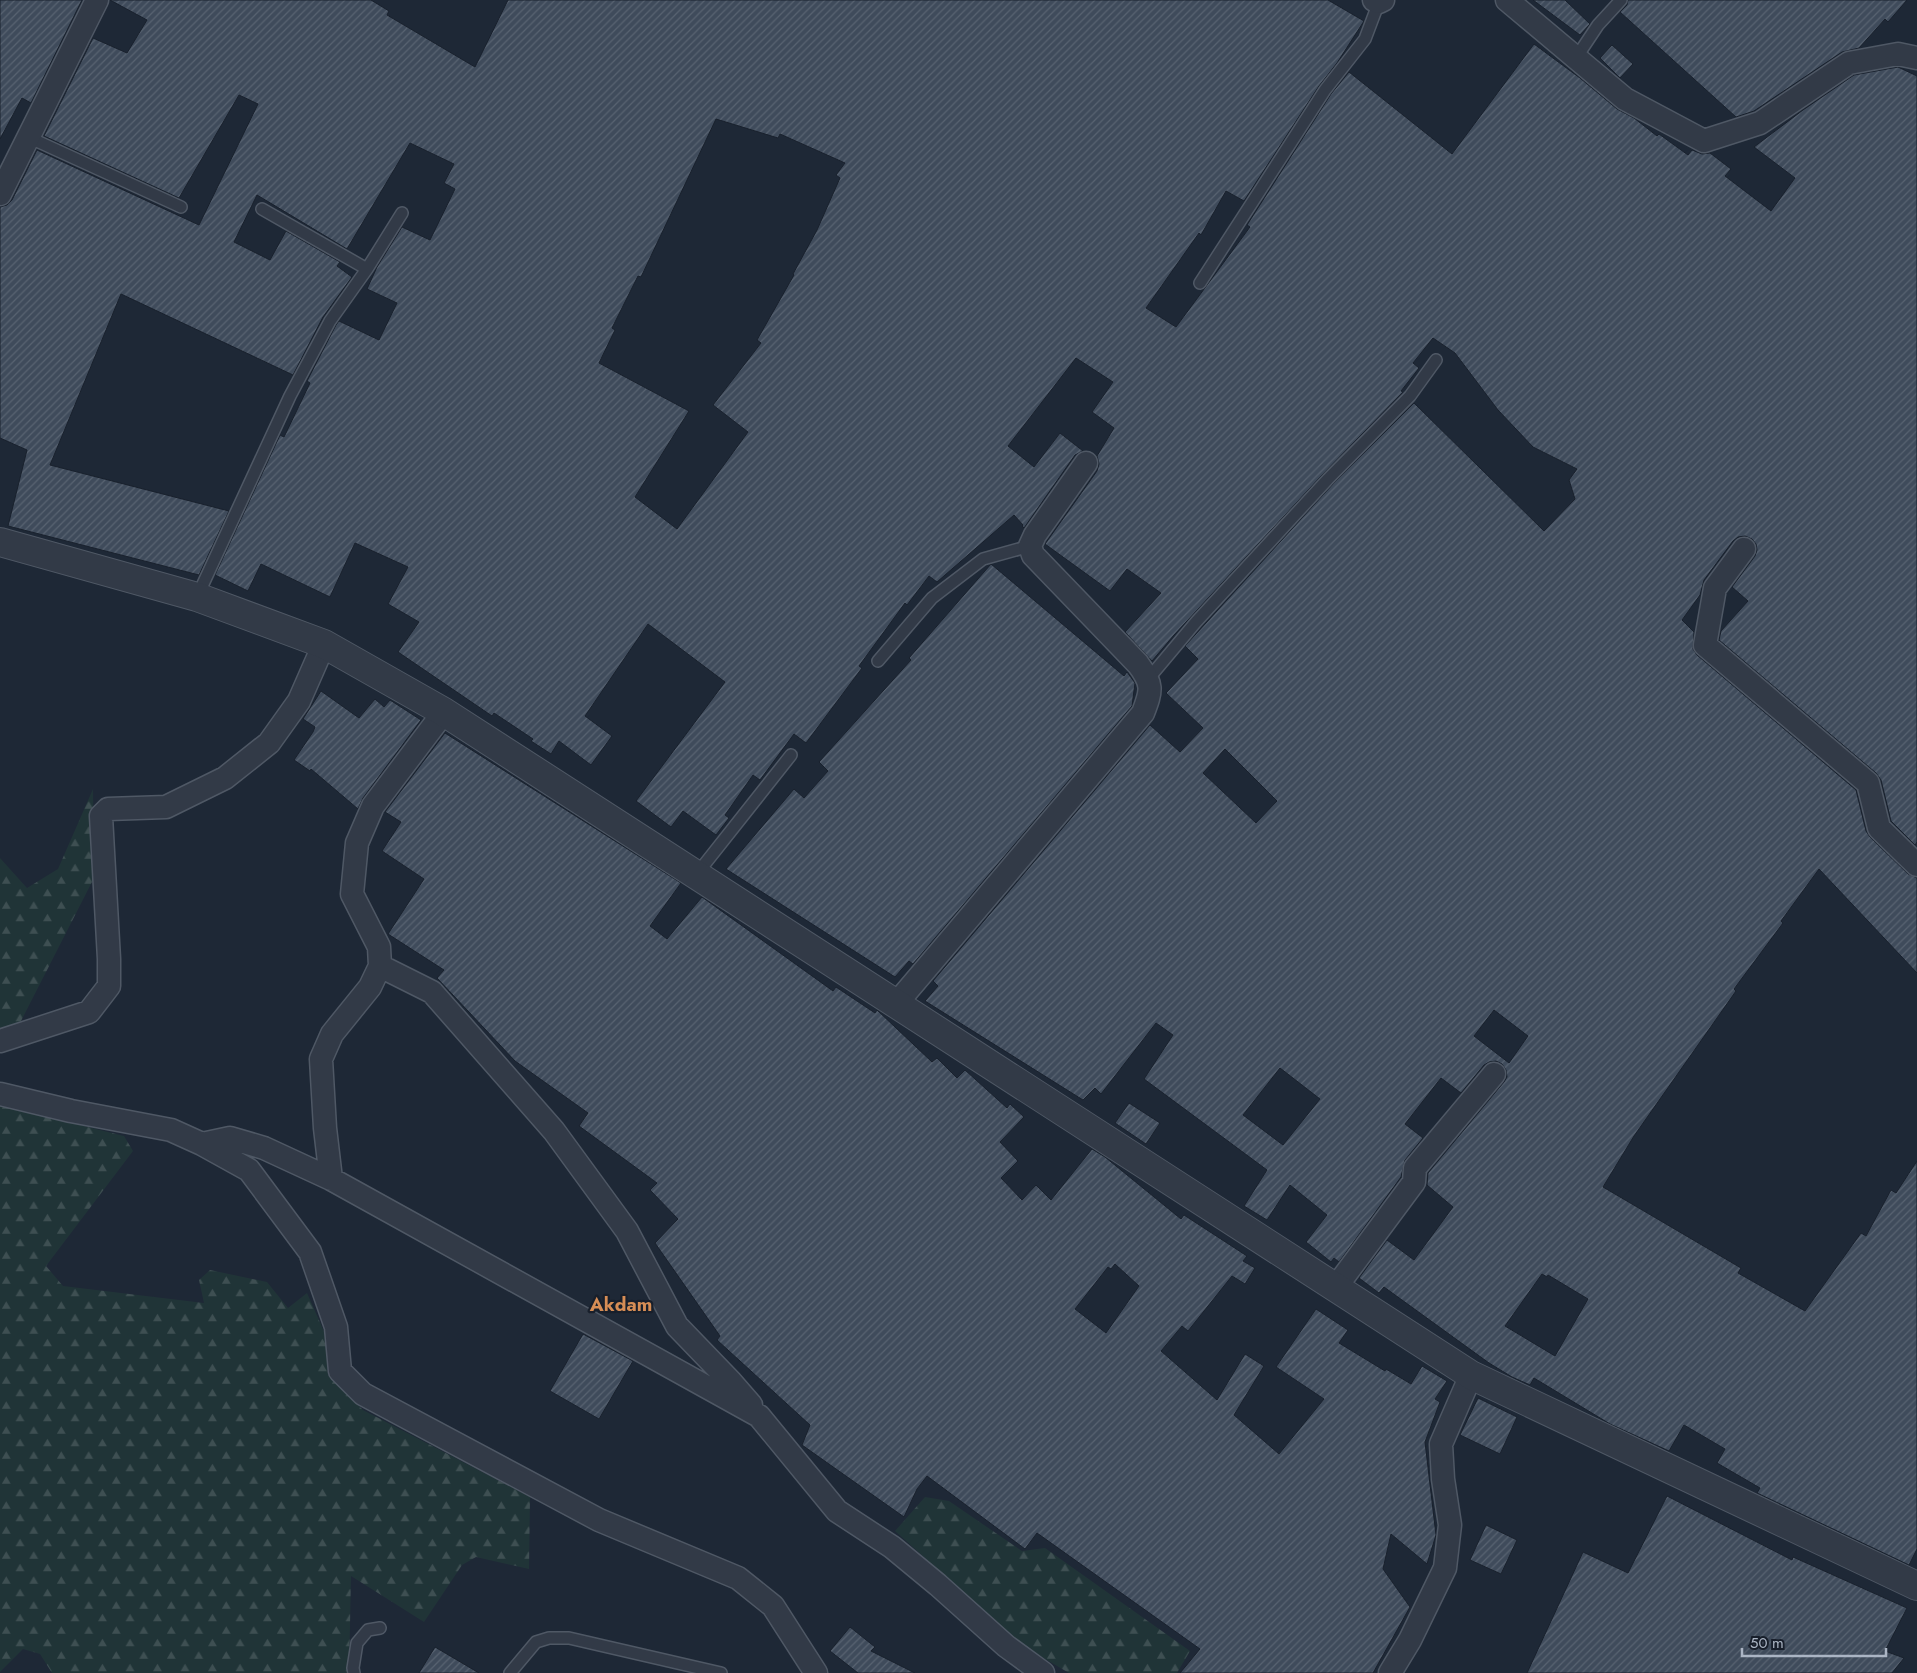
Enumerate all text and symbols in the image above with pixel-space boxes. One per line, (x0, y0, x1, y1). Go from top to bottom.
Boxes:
district label: Akdam (589, 1291, 652, 1318)
scale bar (1742, 1626, 1886, 1658)
text: 50 m (1750, 1632, 1784, 1654)

